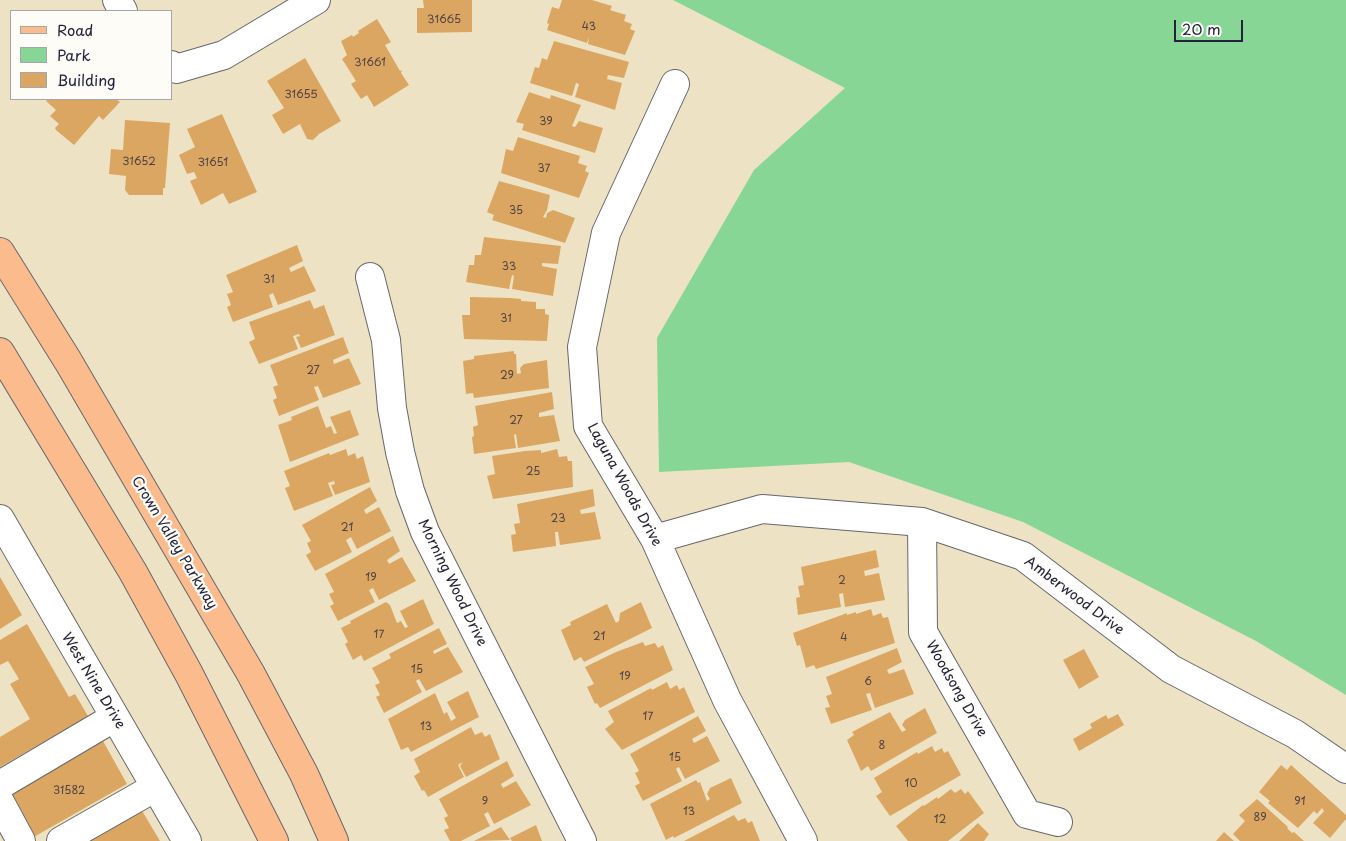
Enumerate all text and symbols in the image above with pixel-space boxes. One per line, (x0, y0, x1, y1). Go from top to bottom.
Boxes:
legend (10, 10, 172, 100)
scale bar (1176, 10, 1245, 42)
house number: 31665 (427, 13, 461, 27)
text: 20 m (1182, 17, 1221, 40)
text: Road (57, 18, 93, 41)
house number: 43 (582, 20, 596, 34)
text: Park (57, 43, 91, 66)
house number: 31661 (354, 56, 386, 70)
text: Building (57, 68, 116, 91)
house number: 31655 (284, 88, 318, 102)
house number: 39 (539, 115, 553, 129)
house number: 31652 (122, 155, 156, 169)
house number: 31651 (198, 156, 228, 170)
house number: 37 (538, 162, 550, 176)
house number: 35 (509, 204, 523, 218)
house number: 33 (502, 260, 516, 274)
house number: 31 (263, 273, 275, 287)
house number: 31 (500, 312, 512, 326)
house number: 27 (306, 364, 320, 378)
house number: 29 (500, 369, 514, 383)
house number: 27 (509, 414, 523, 428)
street label: Laguna Woods Drive (583, 421, 665, 549)
house number: 25 (526, 465, 540, 479)
street label: Crown Valley Parkway (128, 474, 220, 612)
house number: 23 (551, 512, 565, 526)
street label: Morning Wood Drive (414, 517, 490, 649)
house number: 21 (341, 521, 353, 535)
street label: Amberwood Drive (1021, 553, 1127, 639)
house number: 19 (365, 571, 377, 585)
house number: 2 (838, 574, 846, 588)
house number: 17 (374, 628, 384, 642)
street label: West Nine Drive (58, 630, 128, 732)
house number: 21 (593, 630, 605, 644)
house number: 4 (840, 631, 848, 645)
street label: Woodsong Drive (922, 638, 990, 740)
house number: 15 (411, 663, 423, 677)
house number: 19 (619, 670, 631, 684)
house number: 6 (864, 675, 872, 689)
house number: 17 (643, 710, 653, 724)
house number: 13 (420, 720, 432, 734)
house number: 8 (879, 739, 885, 753)
house number: 15 (669, 751, 681, 765)
house number: 10 (905, 777, 917, 791)
house number: 31582 (53, 784, 85, 798)
house number: 9 (482, 795, 488, 809)
house number: 91 (1294, 795, 1306, 809)
house number: 13 (683, 805, 695, 819)
house number: 89 (1253, 811, 1267, 825)
house number: 12 (934, 813, 946, 827)

